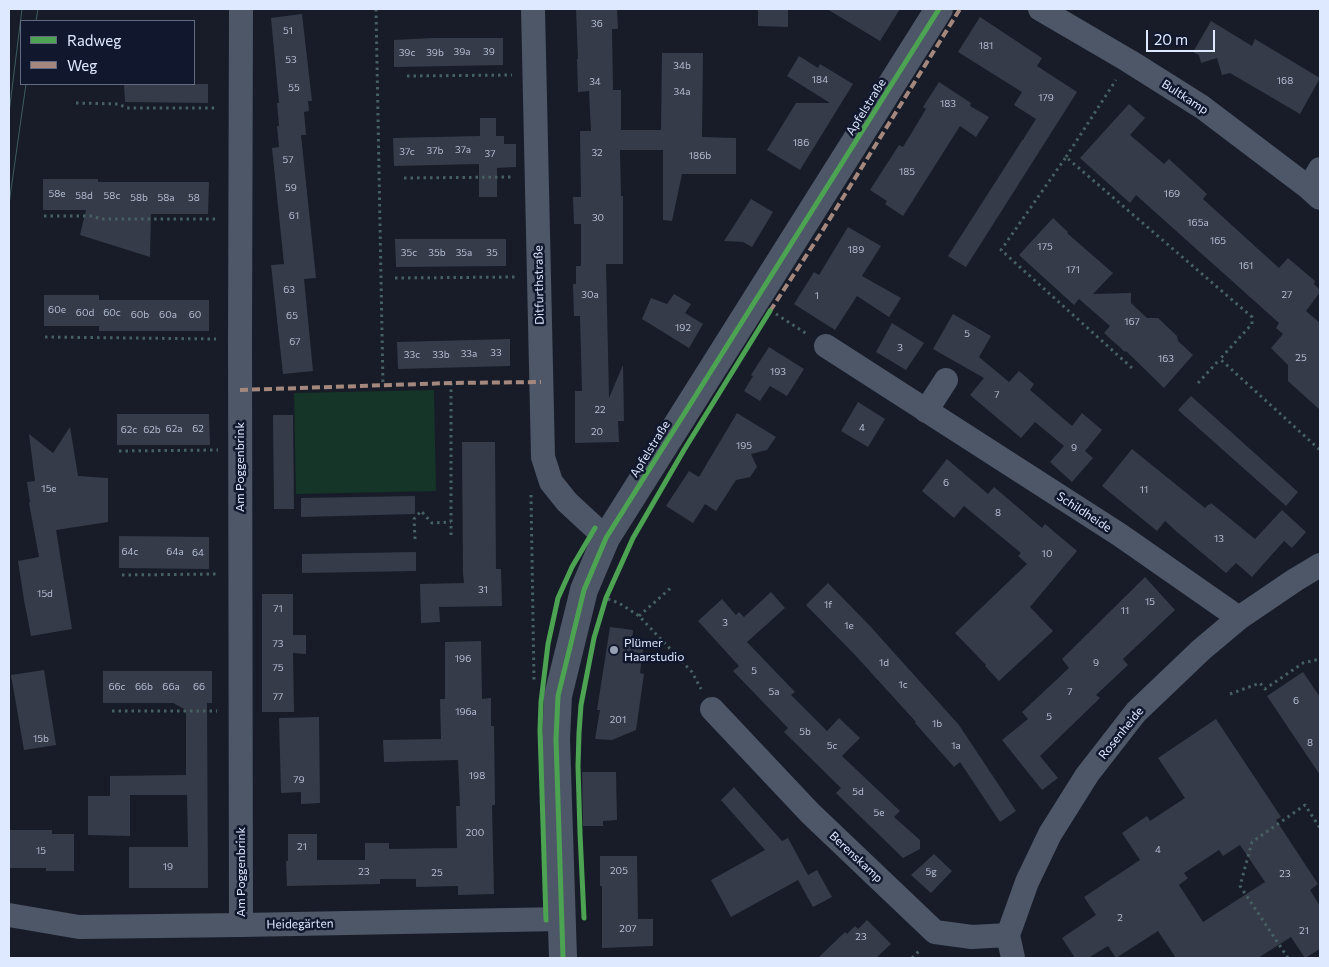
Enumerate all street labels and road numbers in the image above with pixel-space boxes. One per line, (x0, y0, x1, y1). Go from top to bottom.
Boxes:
street label: Apfelstraße (843, 76, 889, 138)
street label: Bultkamp (1159, 77, 1211, 117)
street label: Ditfurthstraße (531, 245, 547, 325)
street label: Apfelstraße (627, 418, 673, 480)
street label: Am Poggenbrink (233, 422, 247, 512)
street label: Schildheide (1054, 489, 1114, 535)
street label: Rosenheide (1096, 704, 1146, 762)
street label: Am Poggenbrink (234, 827, 248, 917)
street label: Berenskamp (826, 829, 886, 885)
street label: Heidegärten (266, 916, 334, 932)

